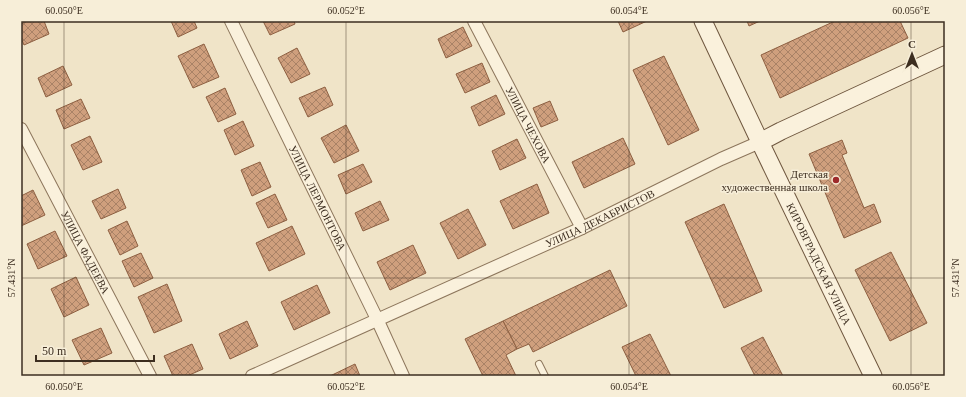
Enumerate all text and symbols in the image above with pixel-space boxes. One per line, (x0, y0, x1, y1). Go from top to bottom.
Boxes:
text: 60.050°E (45, 5, 83, 16)
text: 60.052°E (327, 5, 365, 16)
text: 60.054°E (610, 5, 648, 16)
text: 60.056°E (892, 5, 930, 16)
north arrow (892, 34, 932, 74)
text: С (908, 38, 916, 50)
street label: УЛИЦА ЧЕХОВА (503, 85, 553, 165)
street label: УЛИЦА ЛЕРМОНТОВА (287, 143, 349, 253)
place label: Детская художественная школа (722, 168, 828, 193)
marker: Детская художественная школа (831, 175, 841, 185)
street label: УЛИЦА ДЕКАБРИСТОВ (543, 187, 657, 250)
street label: КИРОВГРАДСКАЯ УЛИЦА (784, 201, 853, 327)
street label: УЛИЦА ФАДЕЕВА (59, 209, 112, 296)
text: 57.431°N (6, 259, 17, 297)
text: 57.431°N (950, 259, 961, 297)
scale bar (36, 337, 154, 363)
text: 50 m (42, 344, 67, 358)
text: 60.050°E (45, 381, 83, 392)
text: 60.052°E (327, 381, 365, 392)
text: 60.054°E (610, 381, 648, 392)
text: 60.056°E (892, 381, 930, 392)

